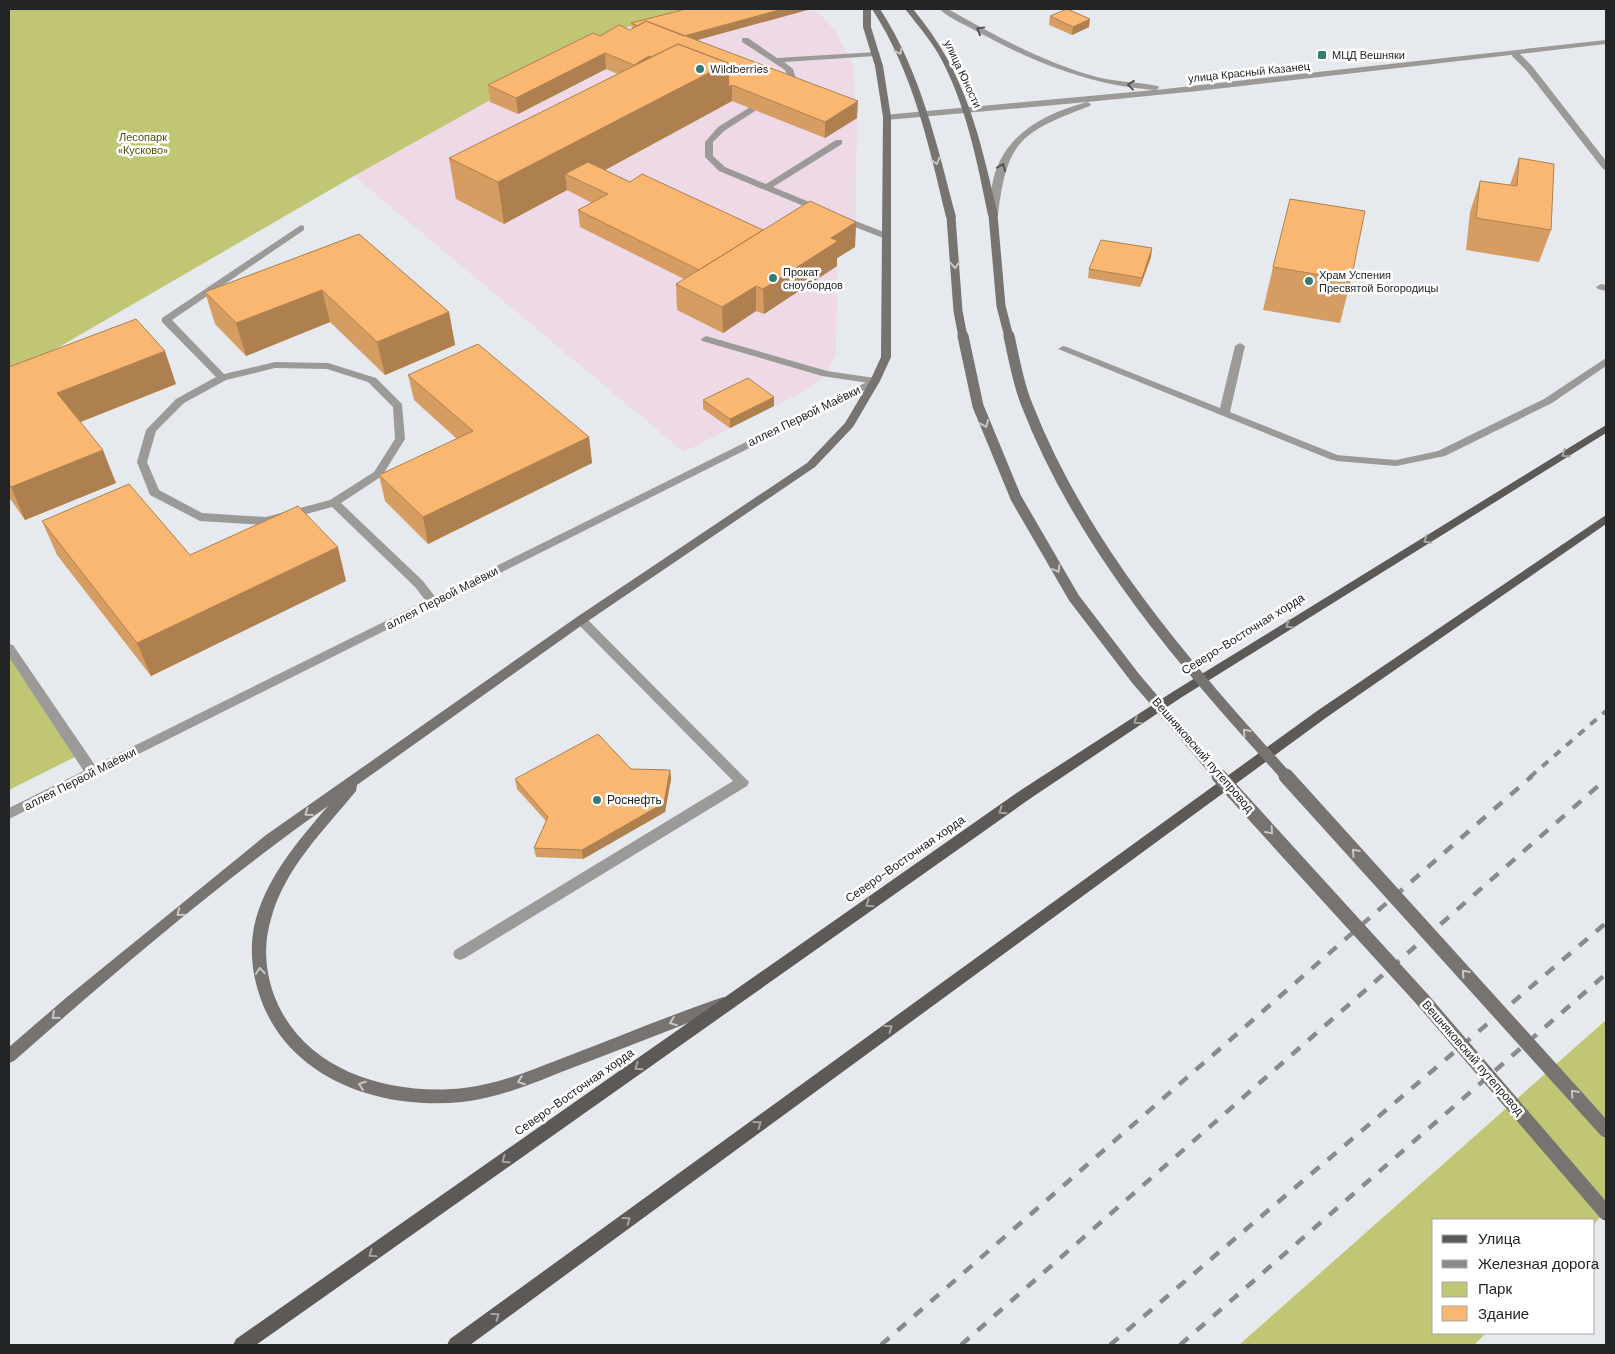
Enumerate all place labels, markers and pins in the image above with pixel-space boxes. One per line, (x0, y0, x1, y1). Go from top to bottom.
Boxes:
place label: МЦД Вешняки (1332, 48, 1405, 62)
marker: МЦД Вешняки (1316, 49, 1328, 61)
place label: Wildberries (710, 62, 768, 76)
marker: Wildberries (694, 63, 706, 75)
place label: Прокат сноубордов (783, 265, 843, 292)
place label: Храм Успения Пресвятой Богородицы (1319, 268, 1439, 295)
marker: Прокат сноубордов (767, 272, 779, 284)
marker: Храм Успения Пресвятой Богородицы (1303, 275, 1315, 287)
place label: Роснефть (607, 792, 662, 808)
marker: Роснефть (591, 794, 603, 806)

